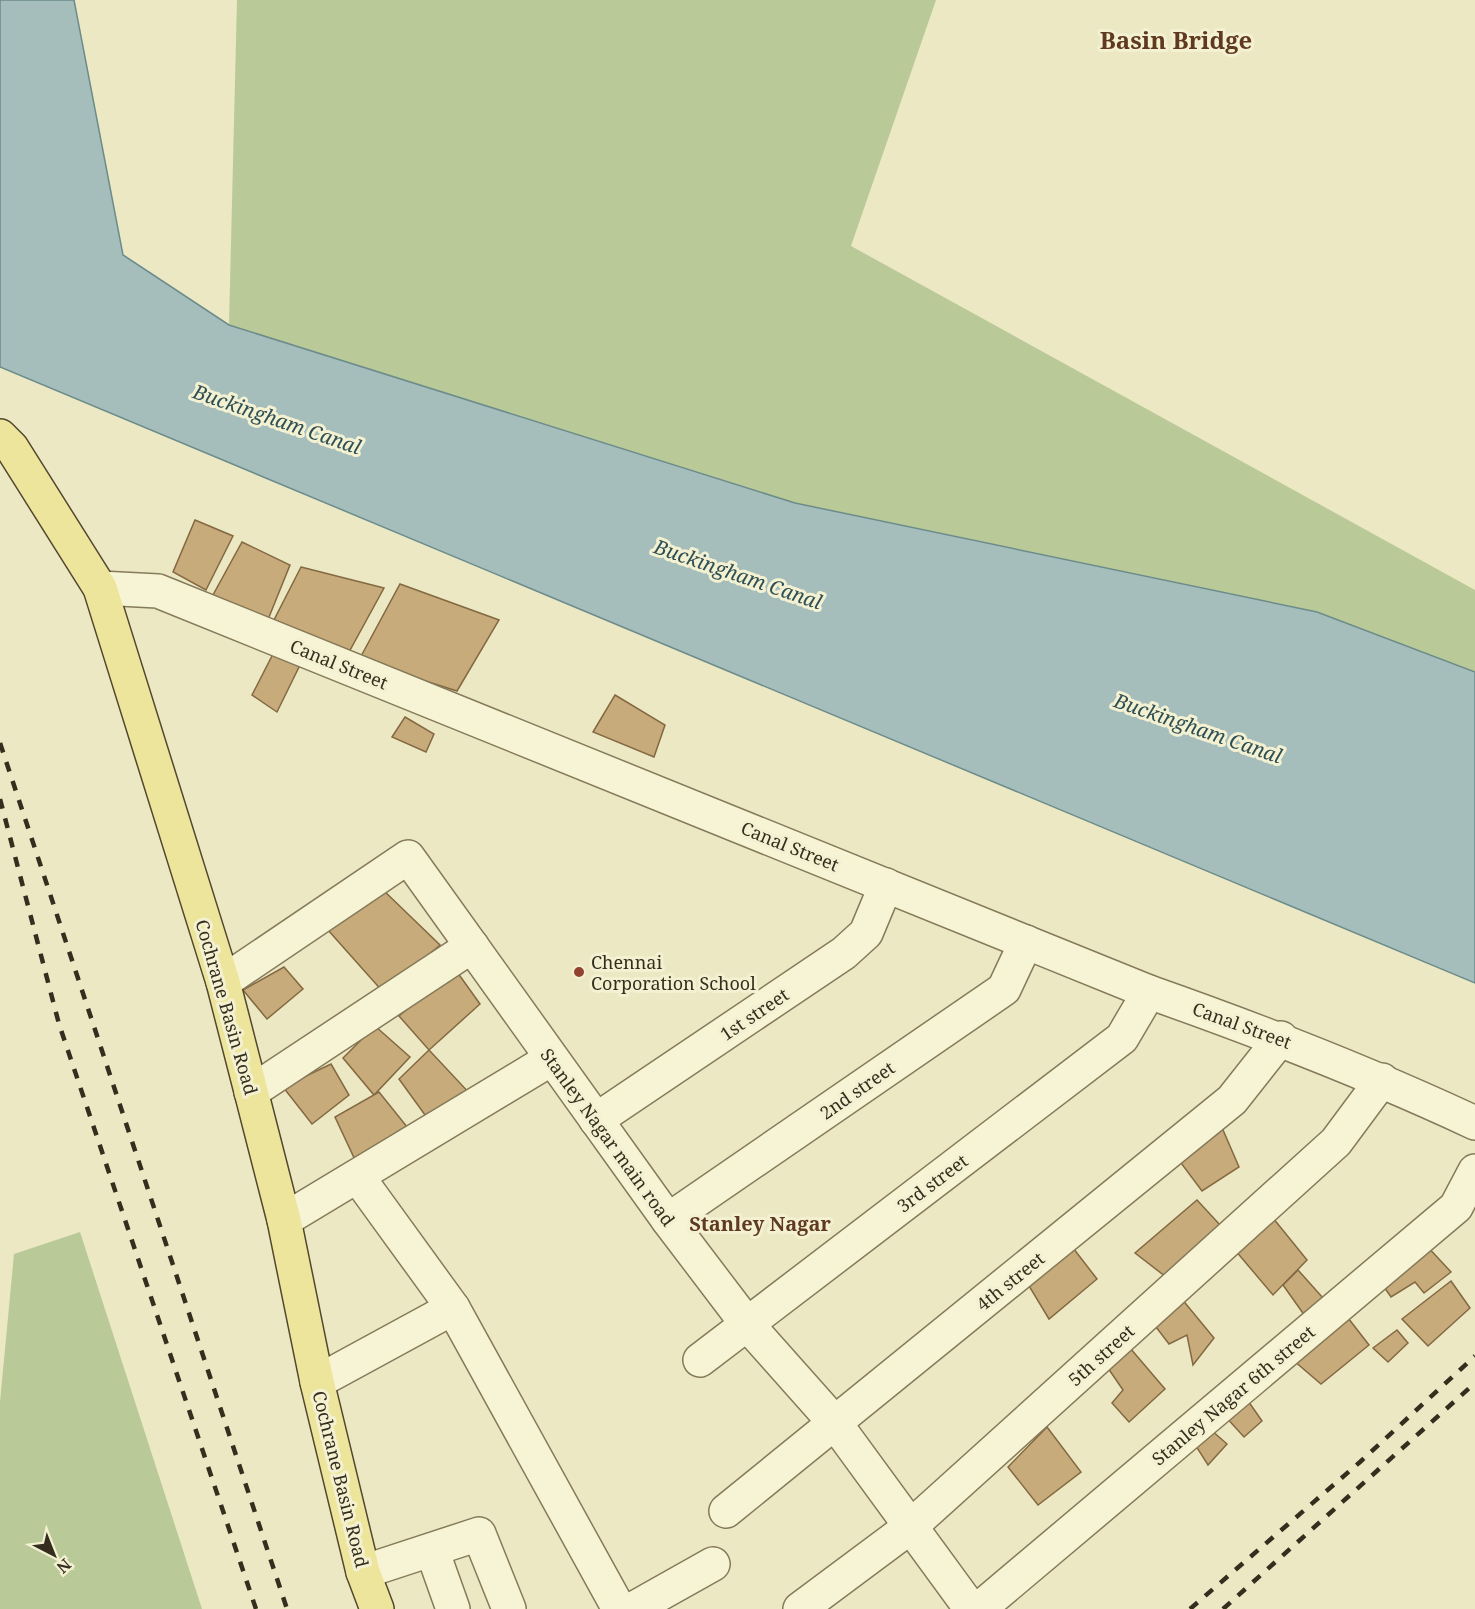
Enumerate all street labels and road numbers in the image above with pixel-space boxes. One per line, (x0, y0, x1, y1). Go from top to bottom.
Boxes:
street label: Canal Street (287, 634, 391, 694)
street label: Canal Street (738, 816, 842, 876)
street label: Cochrane Basin Road (190, 917, 264, 1097)
street label: 1st street (715, 982, 793, 1046)
street label: Canal Street (1189, 996, 1295, 1054)
street label: Stanley Nagar main road (535, 1043, 681, 1231)
street label: 2nd street (815, 1056, 899, 1124)
street label: 3rd street (892, 1148, 972, 1218)
street label: 4th street (971, 1246, 1049, 1316)
street label: 5th street (1063, 1319, 1139, 1391)
street label: Stanley Nagar 6th street (1146, 1320, 1320, 1470)
street label: Cochrane Basin Road (307, 1388, 375, 1570)

